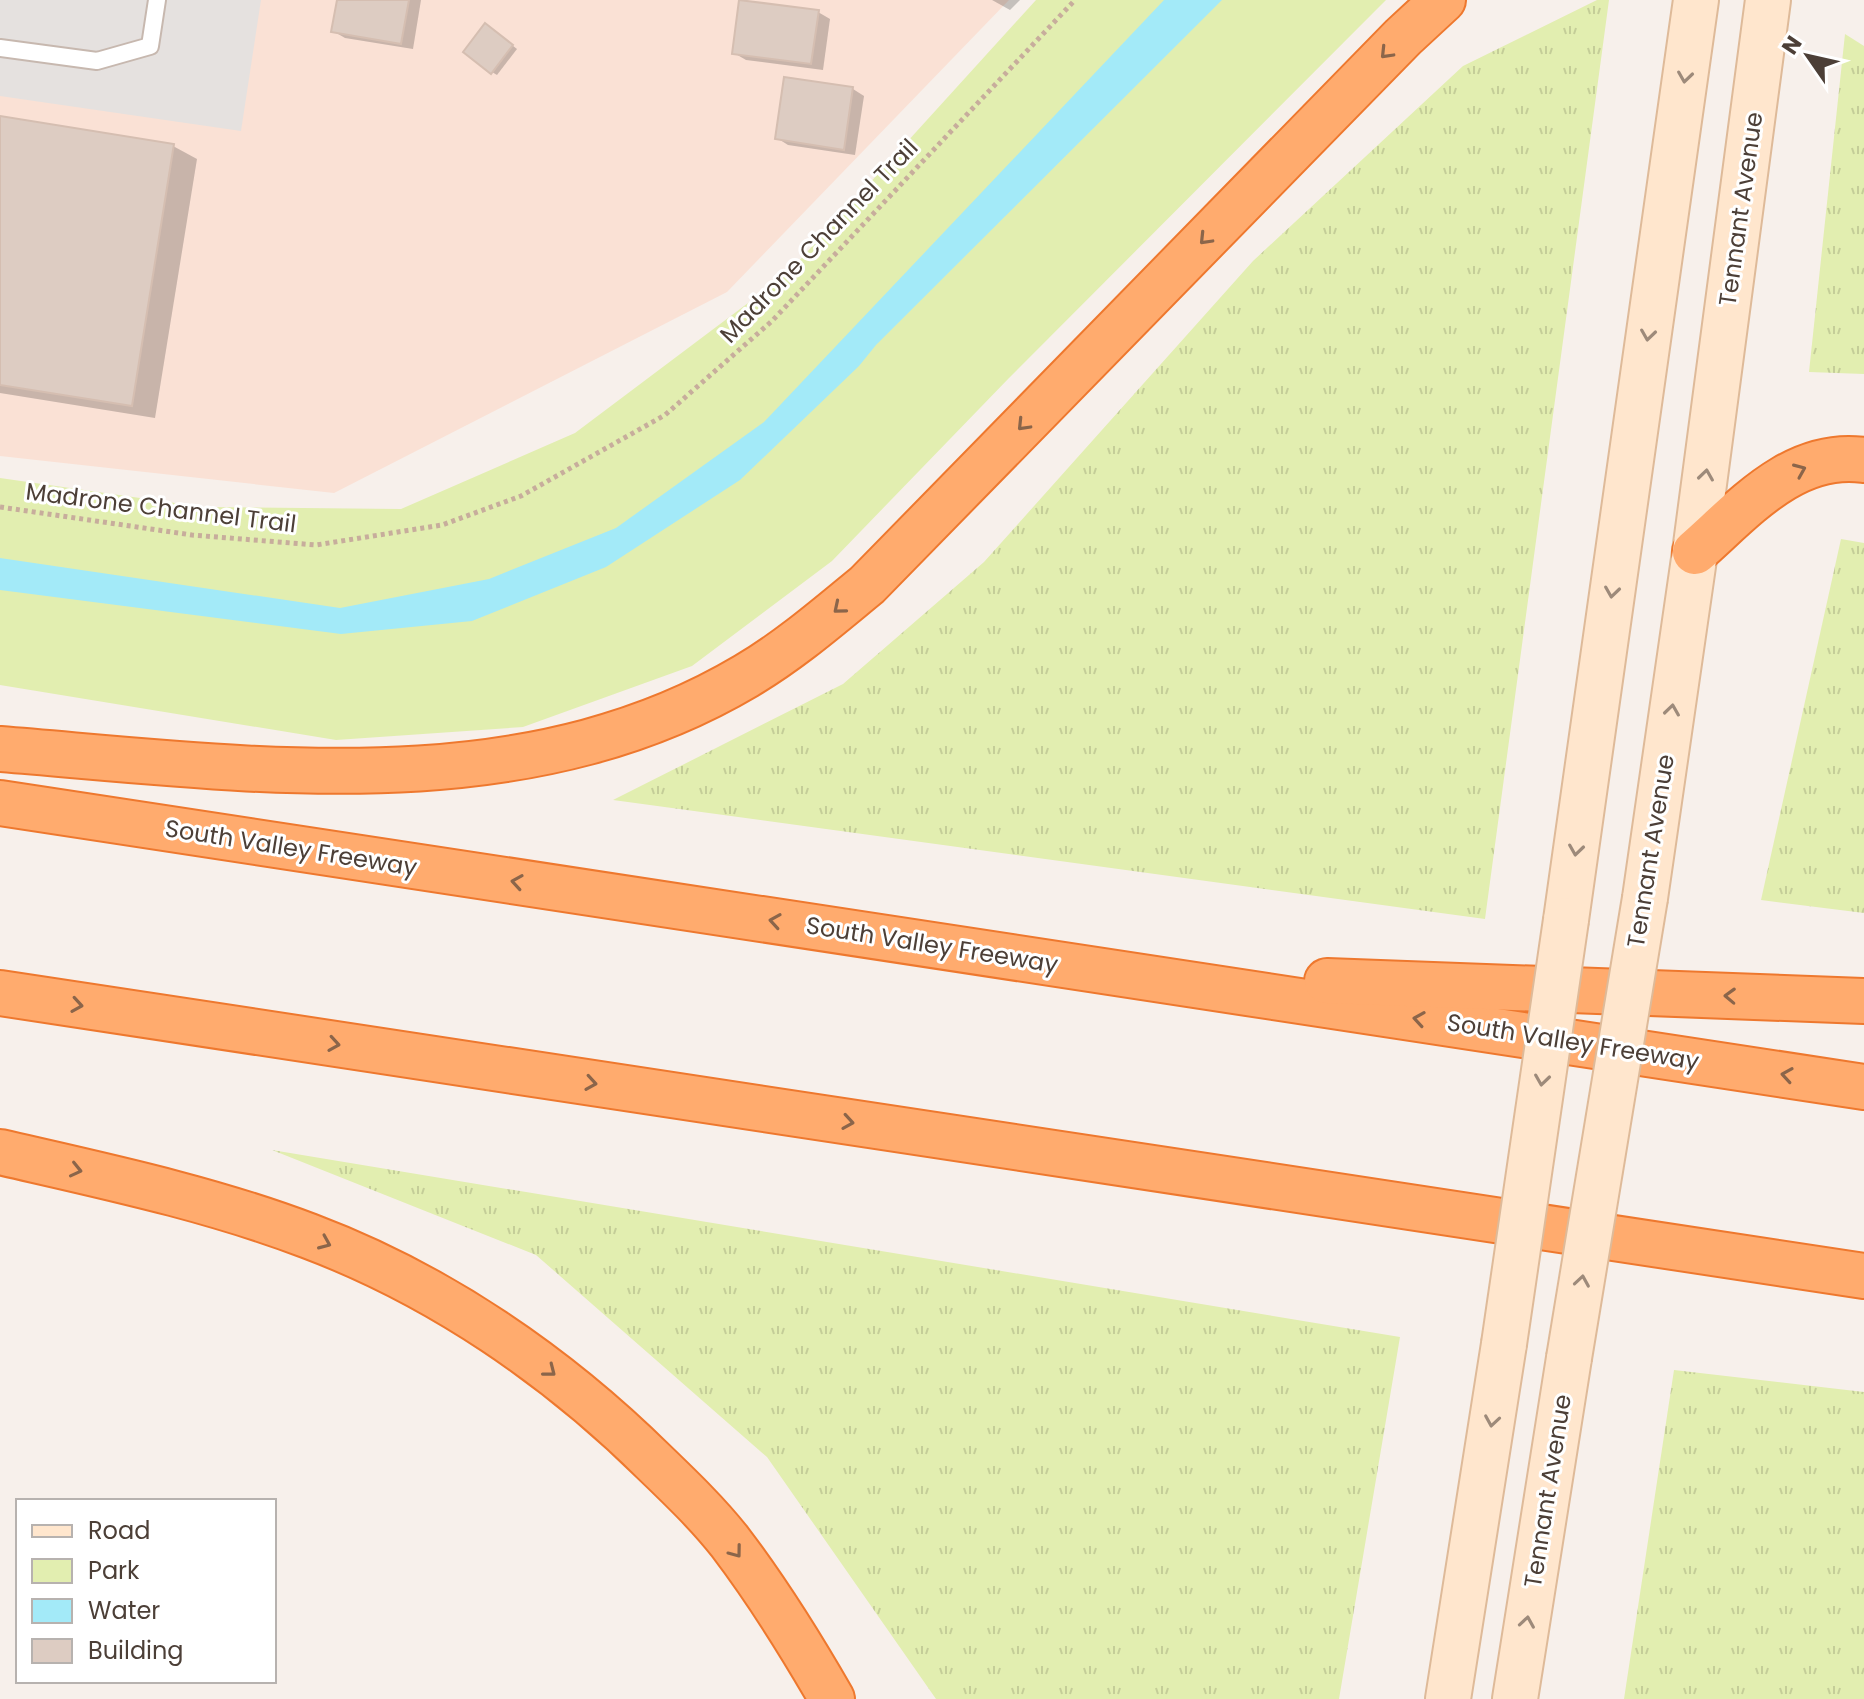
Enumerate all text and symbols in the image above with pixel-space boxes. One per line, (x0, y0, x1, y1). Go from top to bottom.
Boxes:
north arrow (1768, 16, 1848, 96)
text: N (1774, 30, 1809, 61)
one-way arrow (1381, 44, 1396, 58)
one-way arrow (1677, 70, 1694, 84)
street label: Tennant Avenue (1711, 110, 1770, 308)
street label: Madrone Channel Trail (712, 131, 925, 350)
one-way arrow (1200, 230, 1214, 244)
one-way arrow (1640, 328, 1657, 342)
one-way arrow (1018, 416, 1032, 430)
one-way arrow (1792, 464, 1806, 480)
one-way arrow (1697, 468, 1714, 481)
street label: Madrone Channel Trail (24, 475, 298, 540)
one-way arrow (1604, 585, 1621, 599)
one-way arrow (833, 599, 848, 613)
one-way arrow (1663, 703, 1680, 717)
street label: Tennant Avenue (1619, 752, 1682, 950)
street label: South Valley Freeway (163, 811, 420, 884)
one-way arrow (1568, 843, 1585, 856)
one-way arrow (511, 874, 524, 891)
street label: South Valley Freeway (804, 908, 1061, 981)
one-way arrow (768, 913, 781, 930)
one-way arrow (1723, 988, 1736, 1005)
one-way arrow (70, 996, 84, 1013)
street label: South Valley Freeway (1445, 1005, 1702, 1078)
one-way arrow (1412, 1011, 1426, 1028)
one-way arrow (327, 1035, 341, 1052)
one-way arrow (1780, 1067, 1794, 1084)
one-way arrow (1534, 1073, 1551, 1087)
one-way arrow (584, 1074, 598, 1091)
one-way arrow (841, 1113, 855, 1130)
one-way arrow (69, 1160, 82, 1177)
one-way arrow (317, 1233, 331, 1249)
one-way arrow (1573, 1274, 1590, 1288)
one-way arrow (541, 1361, 555, 1376)
street label: Tennant Avenue (1516, 1392, 1579, 1590)
one-way arrow (1484, 1415, 1501, 1428)
legend (16, 1499, 276, 1683)
text: Road (88, 1514, 150, 1547)
one-way arrow (727, 1543, 741, 1557)
text: Park (88, 1554, 140, 1587)
text: Water (88, 1594, 160, 1627)
one-way arrow (1518, 1615, 1535, 1629)
text: Building (88, 1634, 184, 1667)

